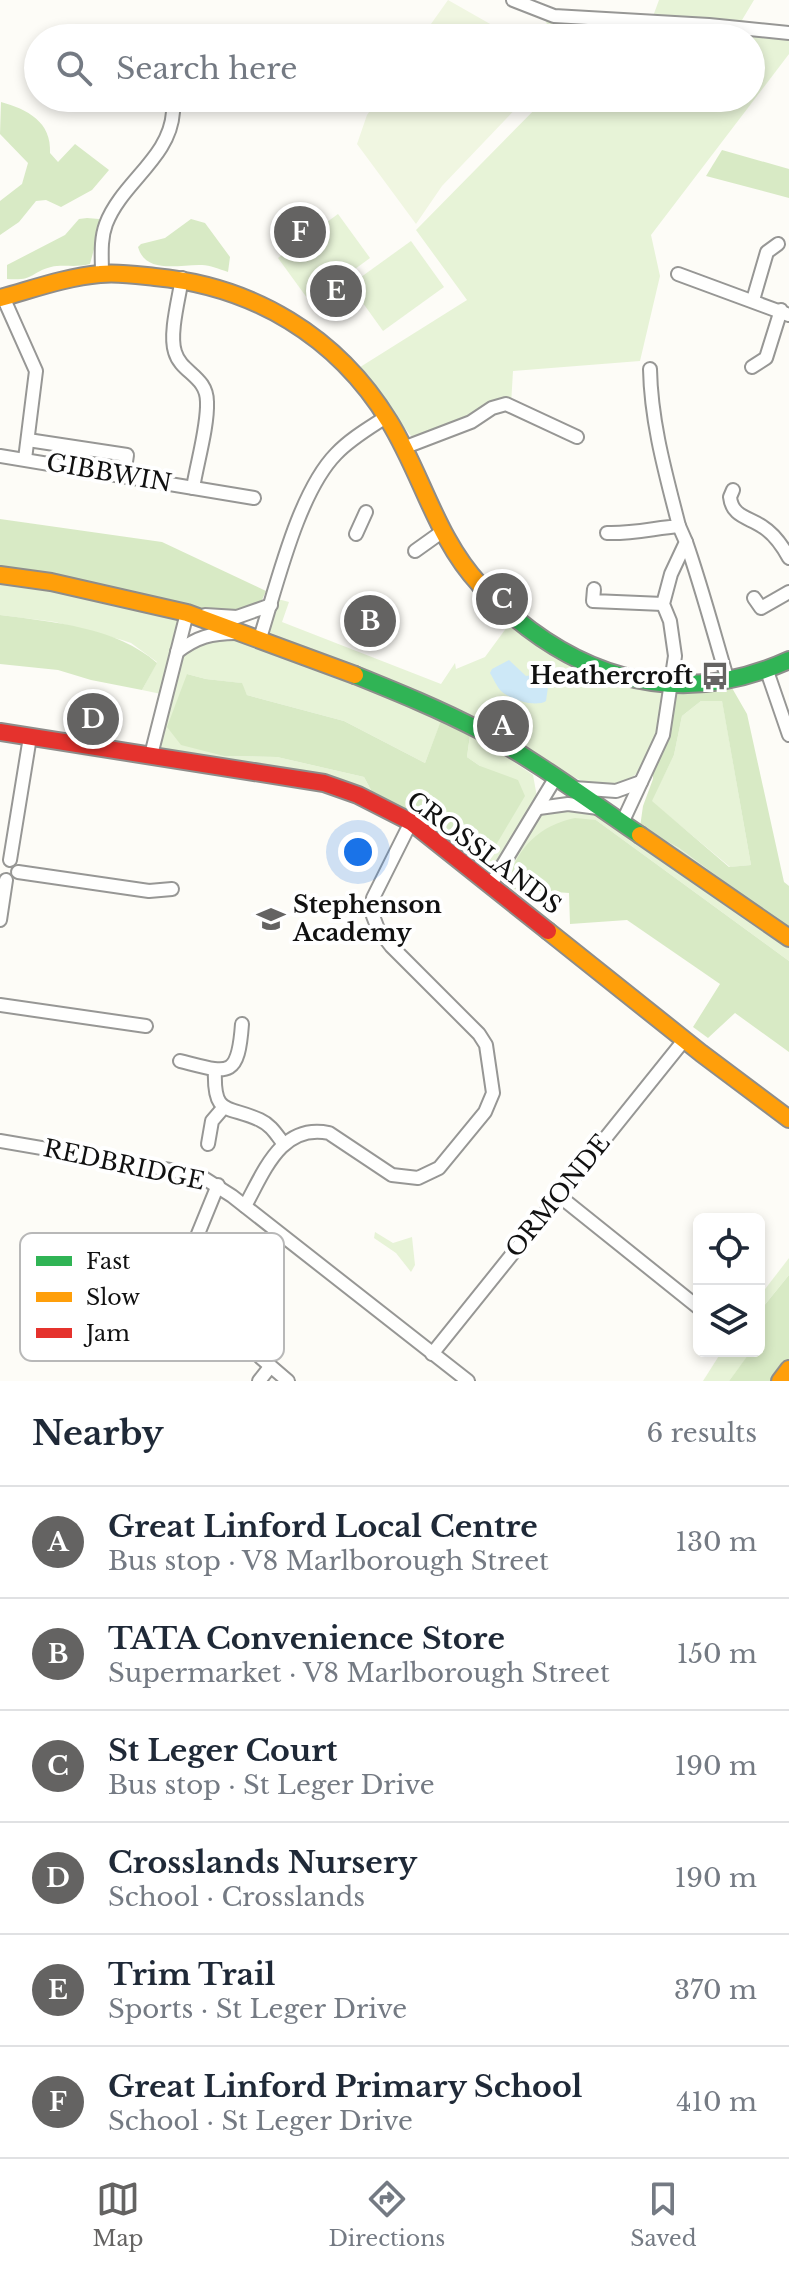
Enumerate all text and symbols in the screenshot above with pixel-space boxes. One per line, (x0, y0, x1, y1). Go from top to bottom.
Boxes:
search box (24, 24, 765, 112)
icon: search (52, 46, 96, 90)
text: Search here (116, 50, 297, 87)
pin: F (274, 202, 326, 262)
pin: E (310, 261, 362, 321)
street label: GIBBWIN (44, 447, 174, 498)
pin: C (476, 569, 528, 629)
pin: B (344, 591, 396, 651)
place label: Heathercroft (530, 661, 694, 690)
bus stop icon: Heathercroft (700, 661, 730, 691)
pin: D (67, 689, 119, 749)
pin: A (477, 696, 529, 756)
street label: CROSSLANDS (401, 785, 567, 920)
your location (338, 832, 378, 872)
place label: Stephenson Academy (292, 890, 442, 947)
school or university icon: Stephenson Academy (256, 904, 286, 934)
street label: ORMONDE (499, 1128, 616, 1263)
street label: REDBRIDGE (41, 1133, 207, 1196)
map controls (693, 1213, 765, 1357)
button: locate (693, 1213, 765, 1285)
legend (20, 1233, 284, 1361)
text: Fast (86, 1248, 131, 1275)
text: Slow (86, 1284, 140, 1311)
button: layers (693, 1285, 765, 1357)
text: Jam (83, 1320, 130, 1347)
text: Nearby (32, 1412, 164, 1454)
text: 6 results (646, 1417, 757, 1449)
text: Great Linford Local Centre (108, 1508, 538, 1545)
text: A (47, 1526, 69, 1558)
text: 130 m (675, 1526, 757, 1558)
text: Bus stop · V8 Marlborough Street (108, 1545, 549, 1577)
text: TATA Convenience Store (108, 1620, 505, 1657)
text: B (48, 1638, 68, 1670)
text: 150 m (677, 1638, 757, 1670)
text: Supermarket · V8 Marlborough Street (108, 1657, 610, 1689)
text: St Leger Court (108, 1732, 338, 1769)
text: C (47, 1750, 69, 1782)
text: 190 m (675, 1750, 757, 1782)
text: Bus stop · St Leger Drive (108, 1769, 435, 1801)
text: Crosslands Nursery (108, 1844, 417, 1881)
text: D (46, 1862, 70, 1894)
text: 190 m (675, 1862, 757, 1894)
text: School · Crosslands (108, 1881, 365, 1913)
text: Trim Trail (108, 1956, 275, 1993)
text: E (48, 1974, 68, 2006)
text: 370 m (674, 1974, 757, 2006)
text: Sports · St Leger Drive (108, 1993, 407, 2025)
text: Great Linford Primary School (108, 2068, 582, 2105)
text: F (49, 2086, 67, 2118)
text: 410 m (676, 2086, 757, 2118)
text: School · St Leger Drive (108, 2105, 413, 2137)
tab: Map (92, 2177, 144, 2252)
tab: Directions (328, 2177, 445, 2252)
tab: Saved (630, 2177, 697, 2252)

